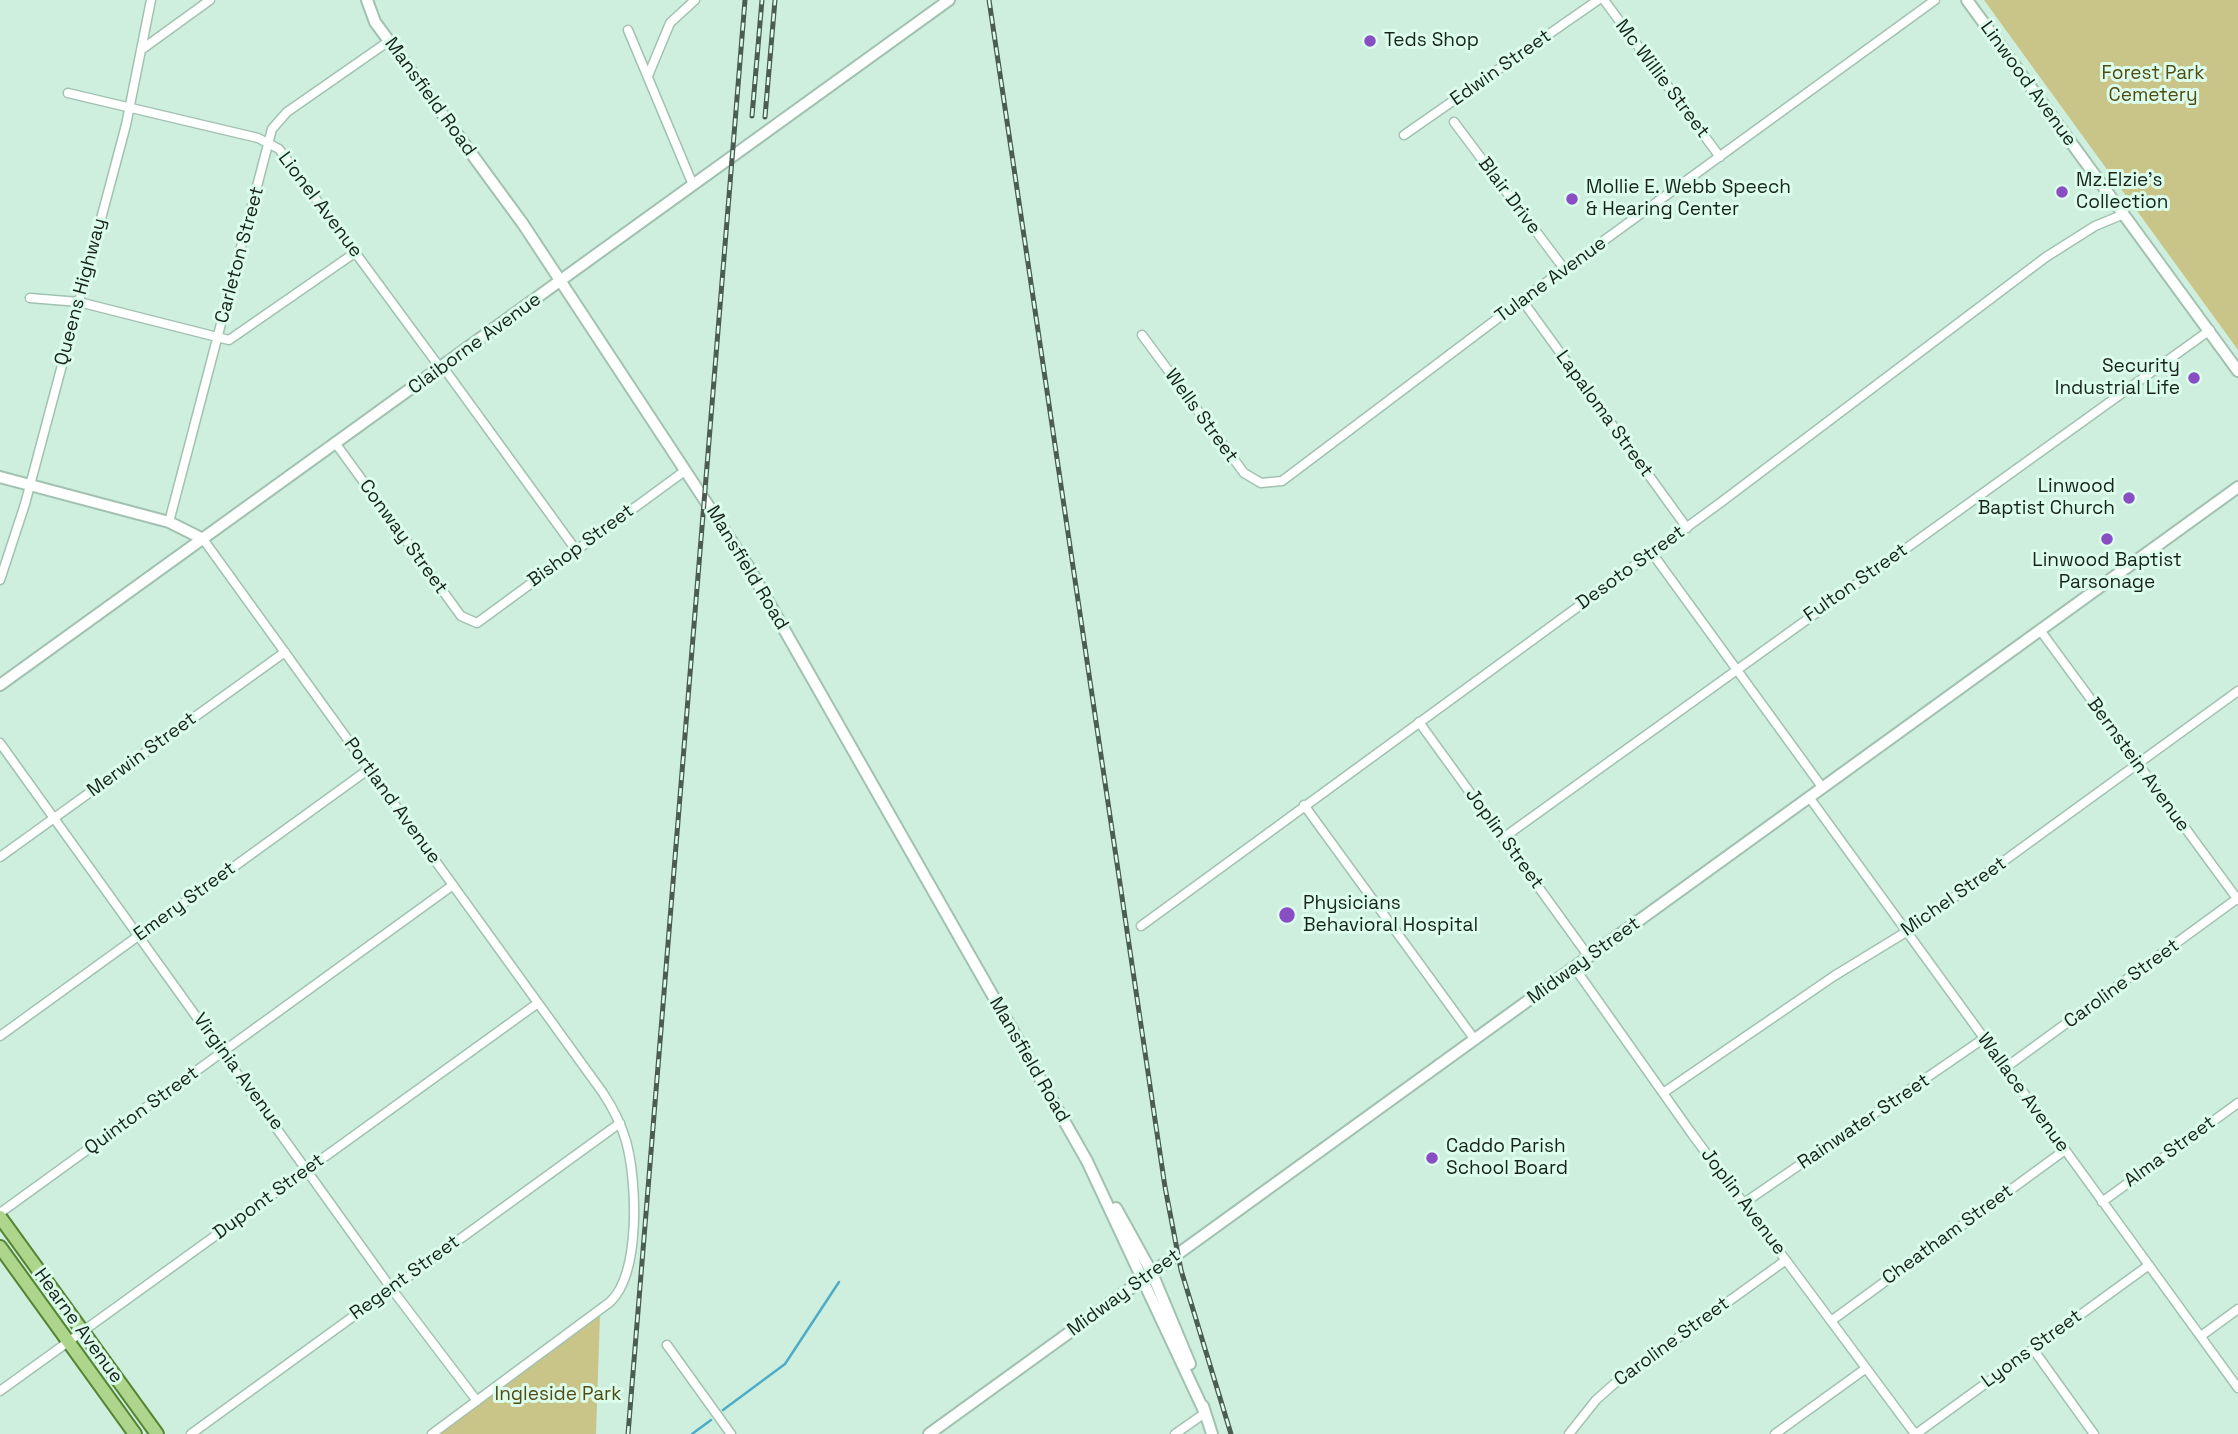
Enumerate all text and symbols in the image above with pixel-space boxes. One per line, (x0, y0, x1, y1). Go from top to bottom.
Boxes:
street label: Mc Willie Street (1610, 15, 1714, 143)
street label: Linwood Avenue (1975, 17, 2081, 151)
street label: Edwin Street (1446, 25, 1556, 111)
place label: Teds Shop (1384, 30, 1479, 52)
street label: Mansfield Road (379, 33, 481, 161)
marker: Teds Shop (1362, 33, 1378, 49)
park label: Forest Park Cemetery (2102, 63, 2204, 107)
street label: Lionel Avenue (273, 148, 367, 262)
street label: Blair Drive (1473, 153, 1545, 239)
place label: Mz.Elzie's Collection (2076, 170, 2168, 214)
place label: Mollie E. Webb Speech & Hearing Center (1586, 177, 1791, 221)
street label: Carleton Street (211, 184, 269, 326)
marker: Mz.Elzie's Collection (2054, 184, 2070, 200)
marker: Mollie E. Webb Speech & Hearing Center (1564, 191, 1580, 207)
street label: Queens Highway (50, 216, 112, 368)
street label: Tulane Avenue (1491, 232, 1611, 328)
street label: Claiborne Avenue (404, 288, 546, 400)
street label: Lapaloma Street (1550, 346, 1658, 482)
place label: Security Industrial Life (2055, 356, 2180, 400)
street label: Wells Street (1159, 365, 1243, 467)
marker: Security Industrial Life (2186, 370, 2202, 386)
street label: Conway Street (354, 475, 452, 599)
place label: Linwood Baptist Church (1978, 476, 2115, 520)
marker: Linwood Baptist Church (2121, 490, 2137, 506)
street label: Bishop Street (523, 500, 639, 592)
street label: Mansfield Road (701, 502, 793, 634)
street label: Desoto Street (1572, 521, 1690, 615)
marker: Linwood Baptist Parsonage (2099, 531, 2115, 547)
street label: Fulton Street (1800, 539, 1912, 627)
place label: Linwood Baptist Parsonage (2032, 550, 2182, 594)
street label: Bernstein Avenue (2082, 693, 2194, 837)
street label: Merwin Street (83, 708, 201, 802)
street label: Portland Avenue (339, 734, 445, 868)
street label: Joplin Street (1460, 784, 1548, 894)
street label: Michel Street (1897, 852, 2011, 942)
street label: Emery Street (130, 858, 240, 946)
place label: Physicians Behavioral Hospital (1303, 893, 1478, 937)
marker: Physicians Behavioral Hospital (1277, 905, 1297, 925)
street label: Midway Street (1523, 912, 1645, 1010)
street label: Caroline Street (2060, 935, 2184, 1033)
street label: Mansfield Road (984, 993, 1074, 1127)
street label: Virginia Avenue (188, 1009, 288, 1135)
street label: Wallace Avenue (1972, 1029, 2074, 1157)
street label: Quinton Street (81, 1062, 203, 1160)
street label: Rainwater Street (1794, 1069, 1934, 1175)
street label: Alma Street (2120, 1111, 2220, 1193)
place label: Caddo Parish School Board (1446, 1136, 1568, 1180)
street label: Joplin Avenue (1695, 1144, 1791, 1260)
street label: Dupont Street (209, 1149, 329, 1245)
marker: Caddo Parish School Board (1424, 1150, 1440, 1166)
street label: Cheatham Street (1878, 1180, 2018, 1290)
street label: Regent Street (346, 1231, 464, 1325)
street label: Midway Street (1063, 1244, 1185, 1342)
street label: Hearne Avenue (29, 1264, 127, 1388)
street label: Caroline Street (1610, 1293, 1734, 1391)
street label: Lyons Street (1977, 1305, 2087, 1393)
park label: Ingleside Park (495, 1384, 621, 1406)

